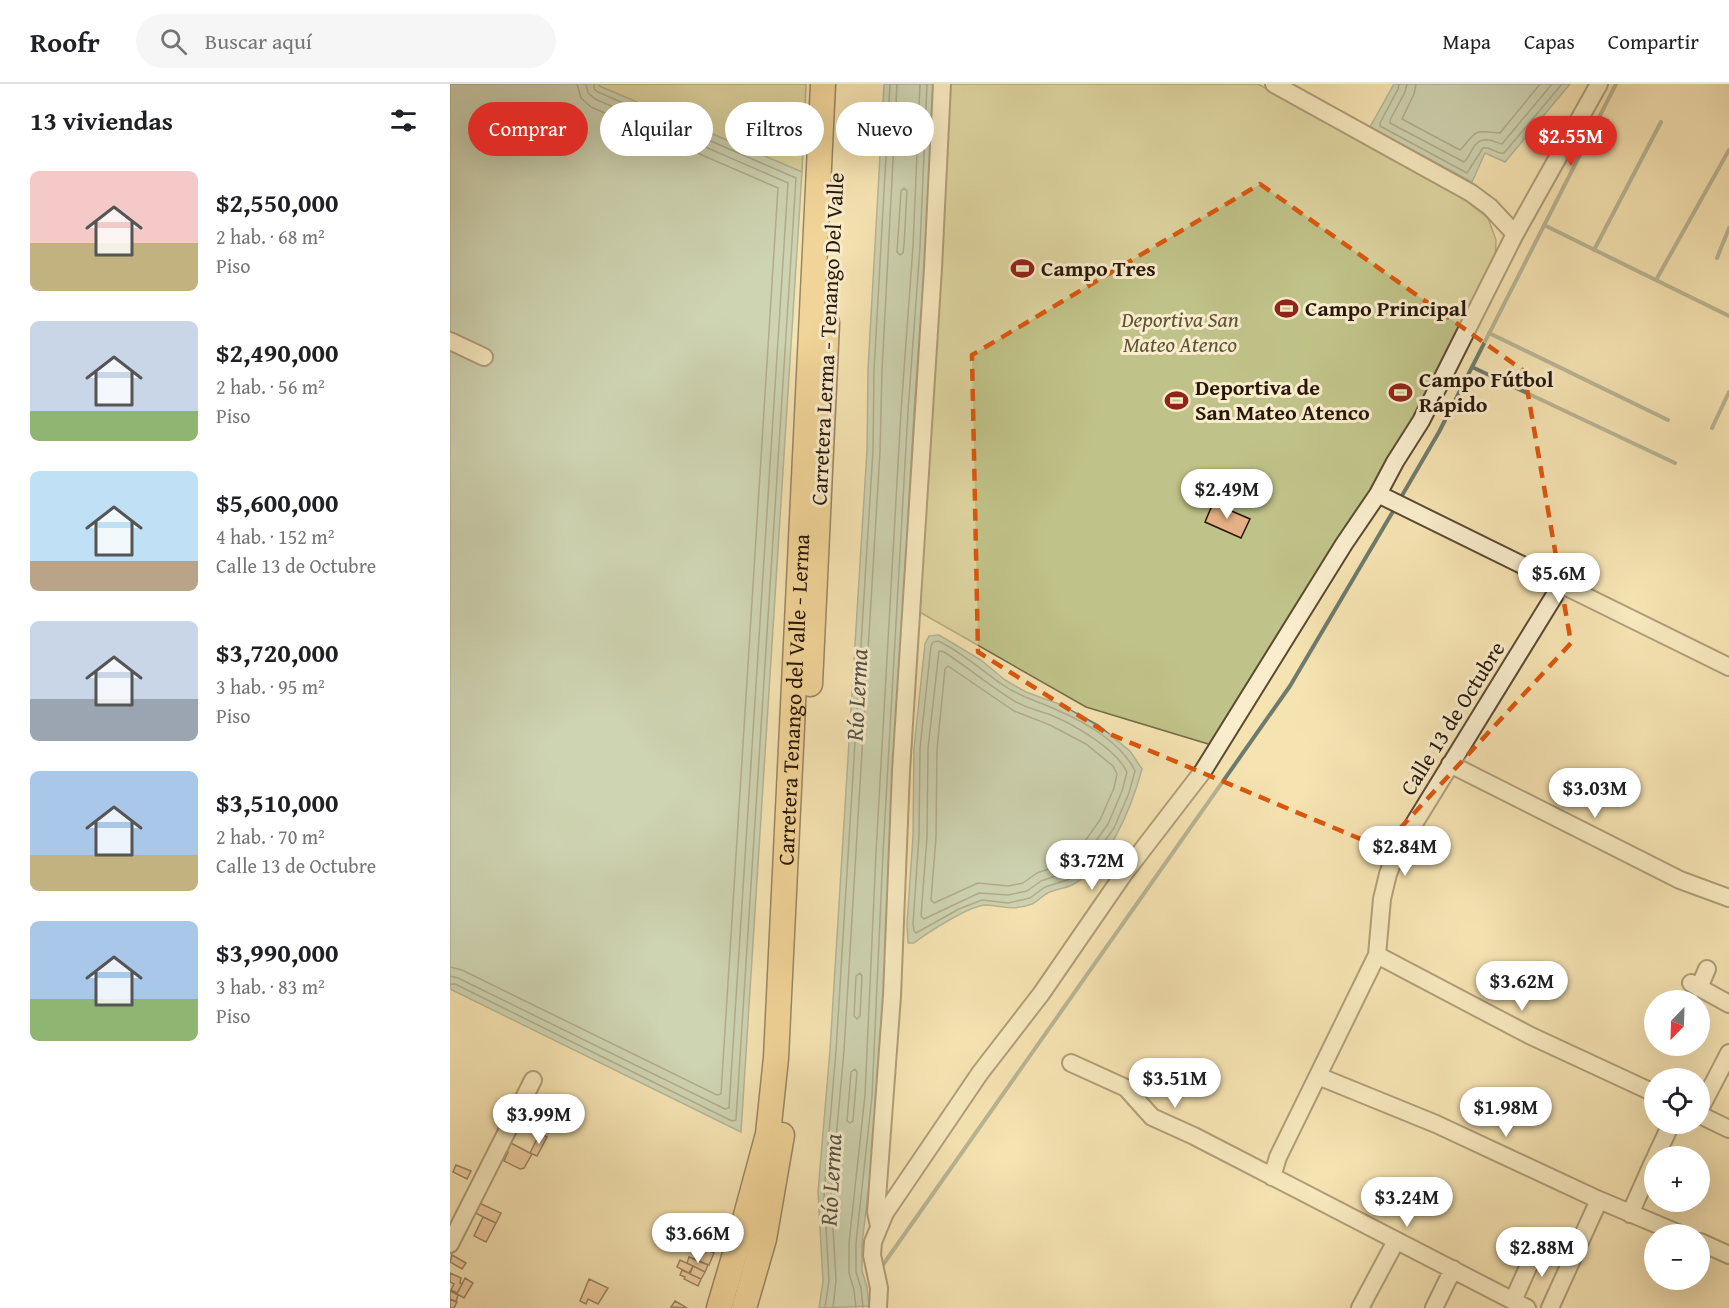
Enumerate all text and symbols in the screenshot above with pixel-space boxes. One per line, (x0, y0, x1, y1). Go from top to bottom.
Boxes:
search box (136, 14, 556, 68)
text: Roofr (30, 21, 100, 62)
icon: search (157, 25, 190, 58)
text: Buscar aquí (205, 25, 312, 57)
text: Mapa (1442, 26, 1491, 57)
text: Capas (1524, 26, 1575, 57)
text: Compartir (1608, 26, 1699, 57)
text: 13 viviendas (30, 101, 173, 140)
chip: Comprar (468, 102, 588, 156)
chip: Alquilar (600, 102, 713, 156)
chip: Filtros (725, 102, 824, 156)
chip: Nuevo (836, 102, 934, 156)
icon: filters (387, 104, 420, 137)
pin: $2.55M (1522, 116, 1620, 167)
text: $2.55M (1539, 121, 1603, 150)
street label: Carretera Lerma - Tenango Del Valle (802, 172, 852, 506)
text: $2,550,000 (216, 183, 338, 222)
icon: home (78, 195, 150, 267)
text: 2 hab. · 68 m² (216, 222, 325, 251)
text: Piso (216, 251, 251, 280)
place label: Campo Tres (1041, 252, 1156, 284)
sports icon: Campo Tres (1010, 255, 1036, 281)
place label: Campo Principal (1305, 292, 1467, 324)
sports icon: Campo Principal (1274, 295, 1300, 321)
park label: Deportiva San Mateo Atenco (1120, 303, 1239, 360)
text: $2,490,000 (216, 333, 338, 372)
icon: home (78, 345, 150, 417)
place label: Campo Fútbol Rápido (1419, 363, 1554, 420)
place label: Deportiva de San Mateo Atenco (1195, 371, 1370, 428)
text: 2 hab. · 56 m² (216, 372, 325, 401)
sports icon: Campo Fútbol Rápido (1388, 379, 1414, 405)
sports icon: Deportiva de San Mateo Atenco (1164, 387, 1190, 413)
text: Piso (216, 401, 251, 430)
pin: $2.49M (1178, 469, 1276, 520)
text: $2.49M (1195, 474, 1259, 503)
text: $5,600,000 (216, 483, 338, 522)
icon: home (78, 495, 150, 567)
text: 4 hab. · 152 m² (216, 522, 334, 551)
street label: Carretera Tenango del Valle - Lerma (769, 532, 817, 866)
text: Calle 13 de Octubre (216, 551, 376, 580)
pin: $5.6M (1517, 553, 1601, 604)
text: $5.6M (1532, 558, 1586, 587)
text: $3,720,000 (216, 633, 338, 672)
street label: Calle 13 de Octubre (1392, 635, 1512, 801)
icon: home (78, 645, 150, 717)
water label: Río Lerma (837, 648, 876, 743)
text: 3 hab. · 95 m² (216, 672, 325, 701)
text: Piso (216, 701, 251, 730)
pin: $3.03M (1546, 768, 1644, 819)
text: $3.03M (1563, 773, 1627, 802)
text: $3,510,000 (216, 783, 338, 822)
icon: home (78, 795, 150, 867)
text: 2 hab. · 70 m² (216, 822, 325, 851)
pin: $2.84M (1356, 826, 1454, 877)
text: $2.84M (1373, 831, 1437, 860)
pin: $3.72M (1043, 840, 1141, 891)
text: $3.72M (1060, 845, 1124, 874)
text: Calle 13 de Octubre (216, 851, 376, 880)
text: $3,990,000 (216, 933, 338, 972)
icon: home (78, 945, 150, 1017)
pin: $3.62M (1473, 961, 1571, 1012)
text: $3.62M (1490, 966, 1554, 995)
text: 3 hab. · 83 m² (216, 972, 325, 1001)
north arrow (1644, 990, 1710, 1056)
map controls (1644, 990, 1710, 1290)
text: Piso (216, 1001, 251, 1030)
pin: $3.51M (1126, 1058, 1224, 1109)
text: $3.51M (1143, 1063, 1207, 1092)
button: locate (1644, 1068, 1710, 1134)
pin: $1.98M (1457, 1087, 1555, 1138)
text: $1.98M (1474, 1092, 1538, 1121)
pin: $3.99M (490, 1094, 588, 1145)
text: $3.99M (507, 1099, 571, 1128)
water label: Río Lerma (811, 1133, 850, 1228)
button: + (1644, 1146, 1710, 1212)
pin: $3.24M (1358, 1177, 1456, 1228)
text: $3.24M (1375, 1182, 1439, 1211)
pin: $3.66M (649, 1213, 747, 1264)
text: $3.66M (666, 1218, 730, 1247)
button: − (1644, 1224, 1710, 1290)
pin: $2.88M (1493, 1227, 1591, 1278)
text: $2.88M (1510, 1232, 1574, 1261)

